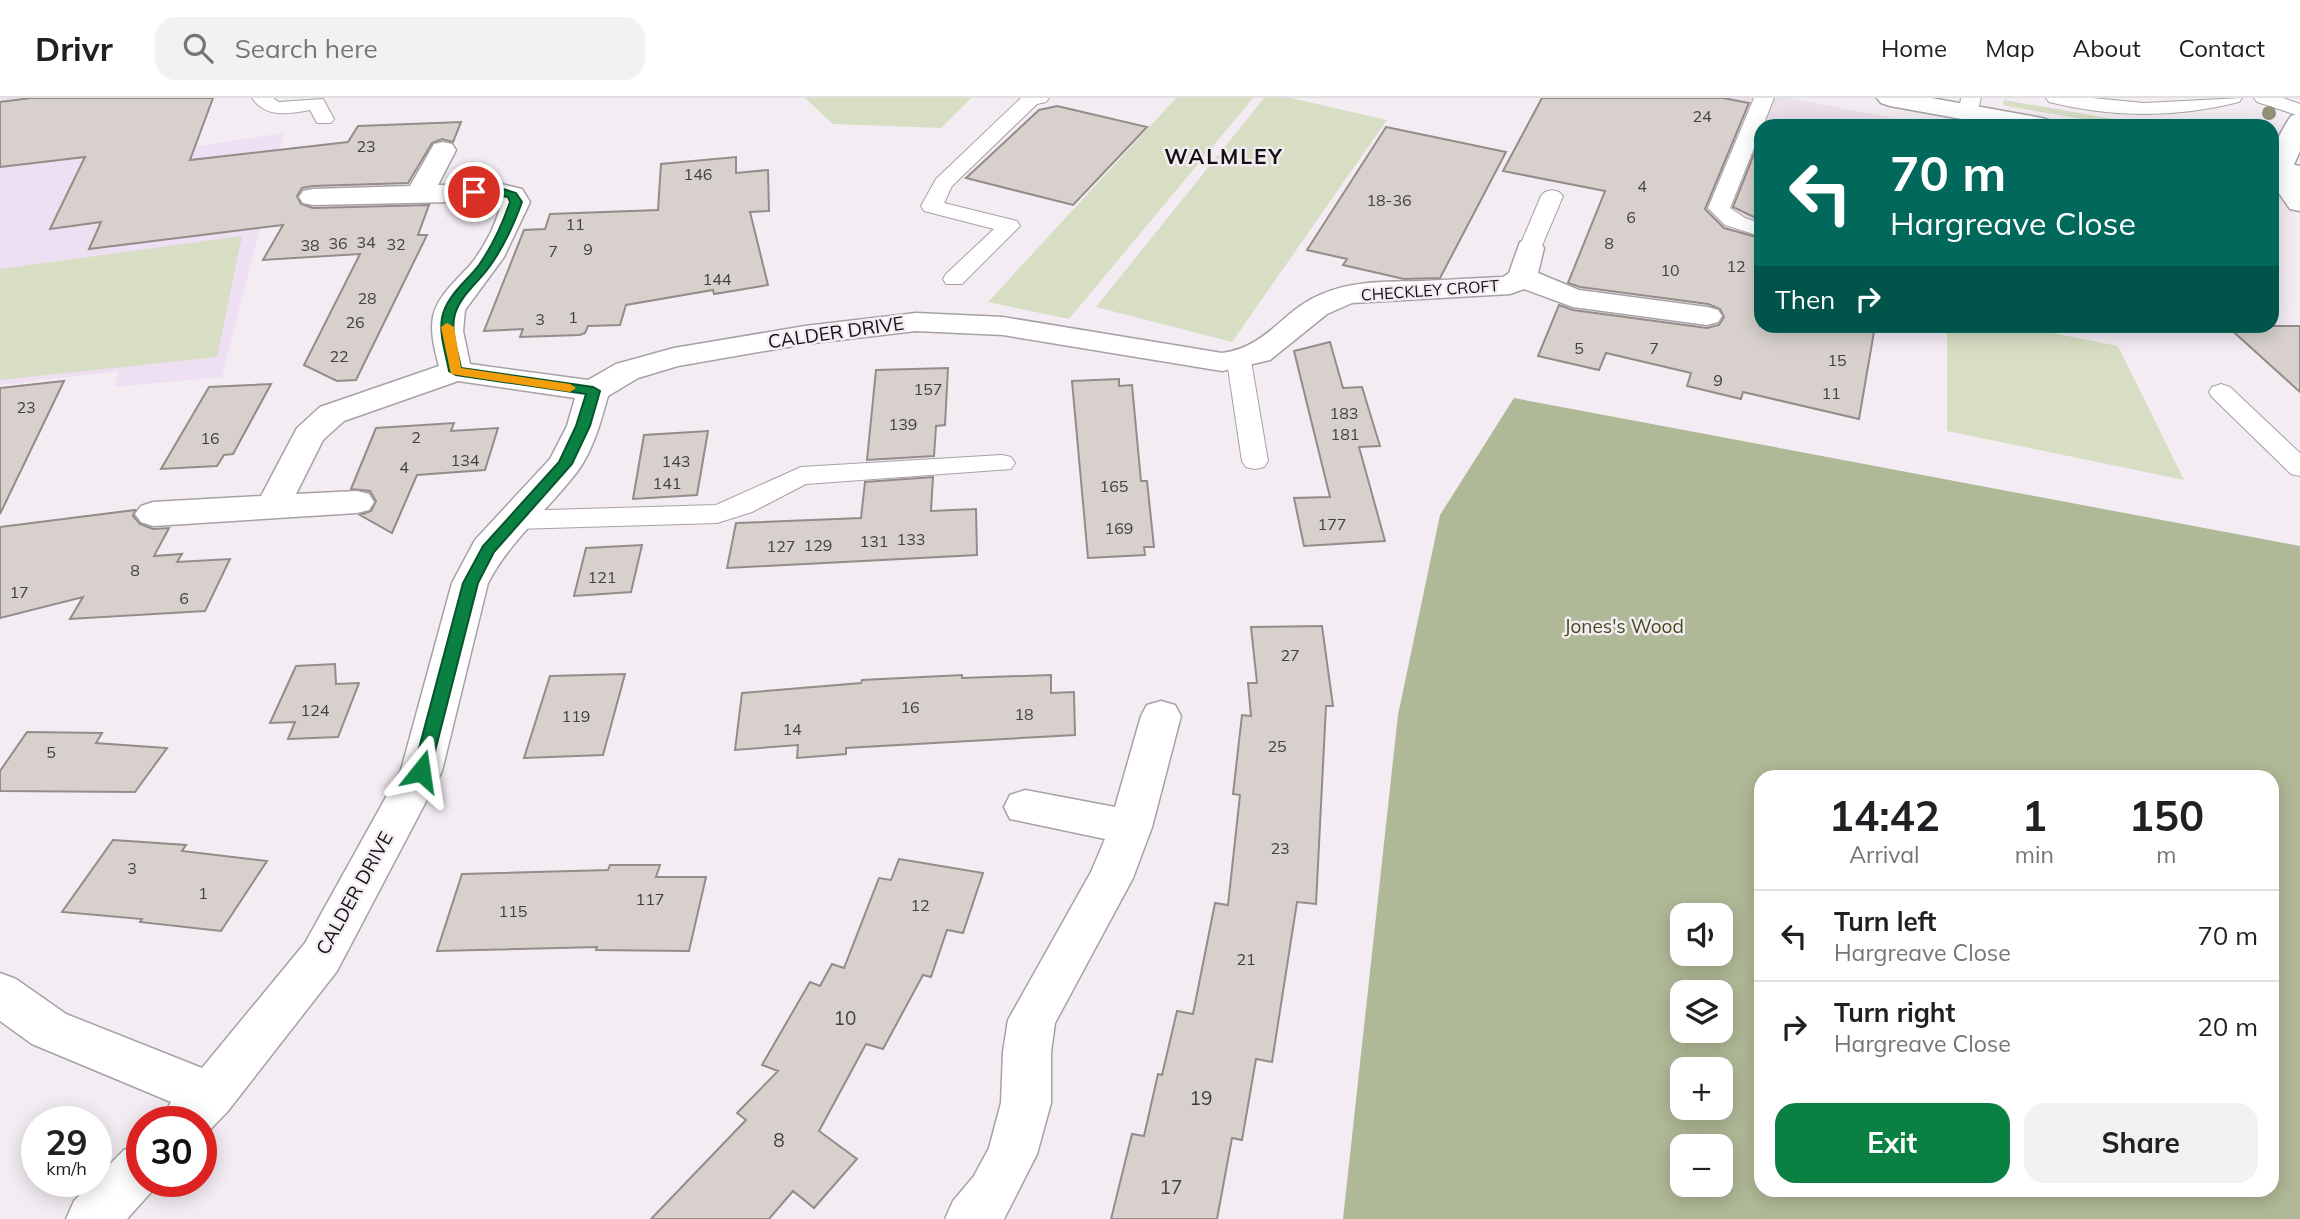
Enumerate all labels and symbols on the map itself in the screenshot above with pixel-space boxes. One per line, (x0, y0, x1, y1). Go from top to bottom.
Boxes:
house number: 24 (1692, 106, 1712, 126)
house number: 23 (356, 136, 376, 156)
district label: WALMLEY (1164, 143, 1284, 169)
pin (444, 162, 504, 222)
house number: 146 (684, 164, 712, 184)
house number: 4 (1637, 176, 1647, 196)
house number: 18-36 (1366, 190, 1412, 210)
house number: 6 (1626, 207, 1636, 227)
house number: 11 (565, 214, 585, 234)
house number: 34 (356, 232, 376, 252)
house number: 36 (328, 233, 348, 253)
house number: 8 (1604, 233, 1614, 253)
house number: 32 (386, 234, 406, 254)
house number: 38 (300, 235, 320, 255)
house number: 9 (583, 239, 593, 259)
house number: 7 (548, 241, 558, 261)
house number: 12 (1726, 256, 1746, 276)
house number: 10 (1660, 260, 1680, 280)
house number: 144 (703, 269, 732, 289)
street label: CHECKLEY CROFT (1360, 275, 1500, 305)
house number: 28 (357, 288, 377, 308)
house number: 1 (568, 307, 578, 327)
house number: 3 (535, 309, 545, 329)
street label: CALDER DRIVE (766, 311, 906, 353)
house number: 26 (345, 312, 365, 332)
house number: 5 (1574, 338, 1584, 358)
house number: 7 (1649, 338, 1659, 358)
house number: 22 (329, 346, 349, 366)
house number: 15 (1827, 350, 1847, 370)
house number: 9 (1713, 370, 1723, 390)
house number: 157 (914, 379, 942, 399)
house number: 11 (1821, 383, 1841, 403)
house number: 23 (16, 397, 36, 417)
house number: 183 (1330, 403, 1358, 423)
house number: 139 (889, 414, 917, 434)
house number: 181 (1331, 424, 1359, 444)
house number: 2 (411, 427, 421, 447)
house number: 16 (200, 428, 220, 448)
house number: 134 (451, 450, 480, 470)
house number: 143 (662, 451, 690, 471)
house number: 4 (399, 457, 409, 477)
house number: 141 (653, 473, 681, 493)
house number: 165 (1100, 476, 1128, 496)
house number: 177 (1318, 514, 1346, 534)
house number: 169 (1105, 518, 1133, 538)
house number: 133 (897, 529, 925, 549)
house number: 131 (860, 531, 888, 551)
house number: 129 (804, 535, 832, 555)
house number: 127 (767, 536, 795, 556)
house number: 8 (130, 560, 140, 580)
house number: 121 (588, 567, 616, 587)
house number: 17 (9, 582, 29, 602)
house number: 6 (179, 588, 189, 608)
park label: Jones's Wood (1564, 614, 1684, 638)
house number: 27 (1280, 645, 1300, 665)
house number: 16 (900, 697, 920, 717)
house number: 124 (301, 700, 330, 720)
house number: 18 (1014, 704, 1034, 724)
house number: 119 (562, 706, 590, 726)
house number: 14 (782, 719, 802, 739)
position arrow (384, 734, 458, 808)
house number: 25 (1267, 736, 1287, 756)
house number: 5 (46, 742, 56, 762)
street label: CALDER DRIVE (310, 827, 398, 959)
house number: 23 (1270, 838, 1290, 858)
house number: 3 (127, 858, 137, 878)
house number: 1 (198, 883, 208, 903)
house number: 117 (636, 889, 664, 909)
house number: 12 (910, 895, 930, 915)
house number: 115 (499, 901, 527, 921)
house number: 21 (1236, 949, 1256, 969)
house number: 10 (834, 1006, 856, 1030)
house number: 19 (1190, 1086, 1212, 1110)
speed limit sign: 30 (126, 1106, 217, 1197)
house number: 8 (773, 1128, 785, 1152)
house number: 17 (1160, 1175, 1182, 1199)

